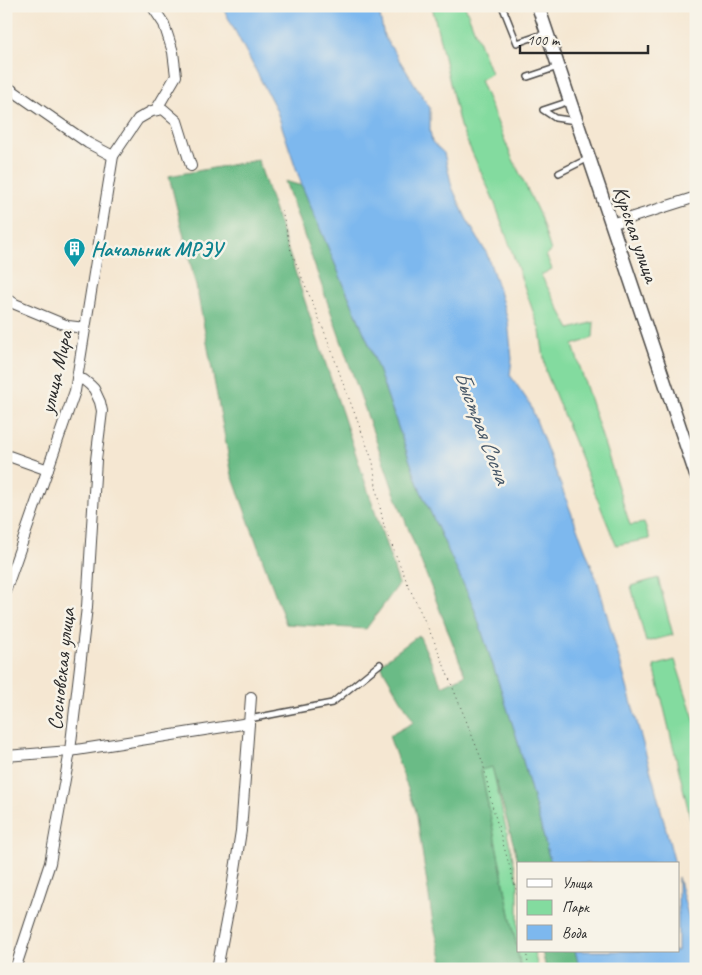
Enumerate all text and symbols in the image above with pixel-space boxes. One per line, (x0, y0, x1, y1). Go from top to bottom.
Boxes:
scale bar (520, 22, 647, 54)
text: 100 m (527, 31, 561, 50)
street label: Курская улица (607, 182, 665, 288)
place label: Начальник МРЭУ (91, 236, 226, 262)
building icon: Начальник МРЭУ (63, 237, 87, 268)
street label: улица Мира (33, 326, 79, 418)
water label: Быстрая Сосна (448, 367, 517, 490)
street label: Сосновская улица (42, 605, 81, 731)
legend (517, 862, 680, 952)
text: Улица (562, 874, 593, 893)
text: Парк (562, 898, 590, 917)
text: Вода (562, 924, 587, 943)

